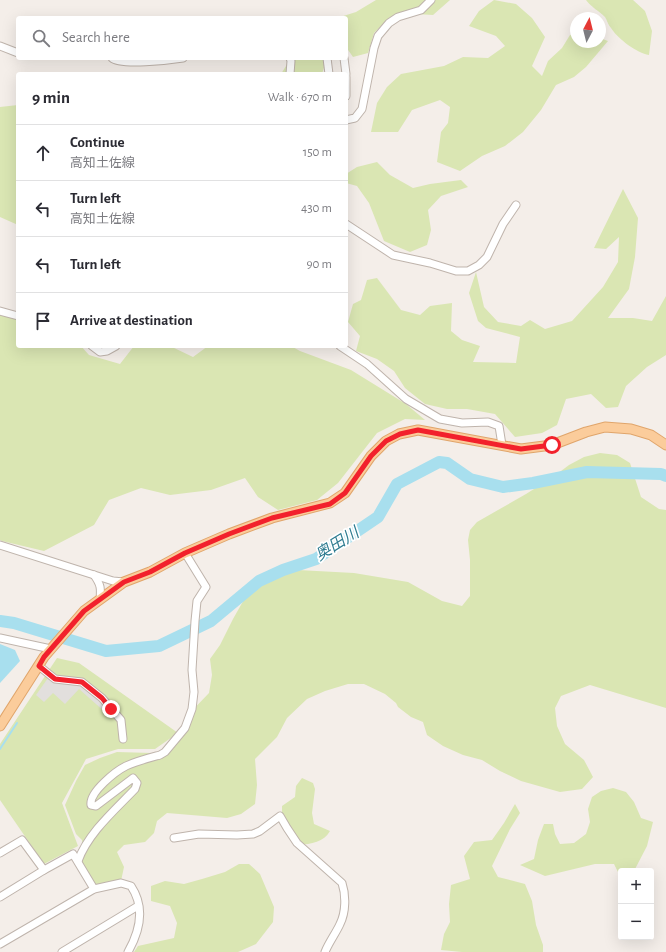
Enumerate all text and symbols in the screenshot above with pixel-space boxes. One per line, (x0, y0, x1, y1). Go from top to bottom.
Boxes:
north arrow (570, 12, 606, 48)
search box (16, 16, 348, 60)
icon: search (30, 27, 52, 49)
text: Search here (62, 30, 130, 45)
text: 9 min (32, 89, 70, 106)
text: Walk · 670 m (268, 91, 332, 104)
text: Continue (70, 135, 125, 150)
icon: ahead (32, 142, 54, 164)
text: 150 m (303, 146, 332, 159)
text: 高知土佐線 (70, 157, 135, 170)
text: Turn left (70, 191, 121, 206)
icon: left (32, 198, 54, 220)
text: 430 m (301, 202, 332, 215)
text: 高知土佐線 (70, 213, 135, 226)
icon: left (32, 254, 54, 276)
text: Turn left (70, 257, 121, 272)
text: 90 m (306, 258, 332, 271)
icon: arrive (32, 310, 54, 332)
text: Arrive at destination (70, 313, 193, 328)
route start (543, 436, 561, 454)
water label: 奥田川 (312, 523, 363, 564)
route end (102, 700, 120, 718)
map controls (618, 868, 654, 940)
button: + (618, 868, 654, 904)
button: − (618, 904, 654, 940)

